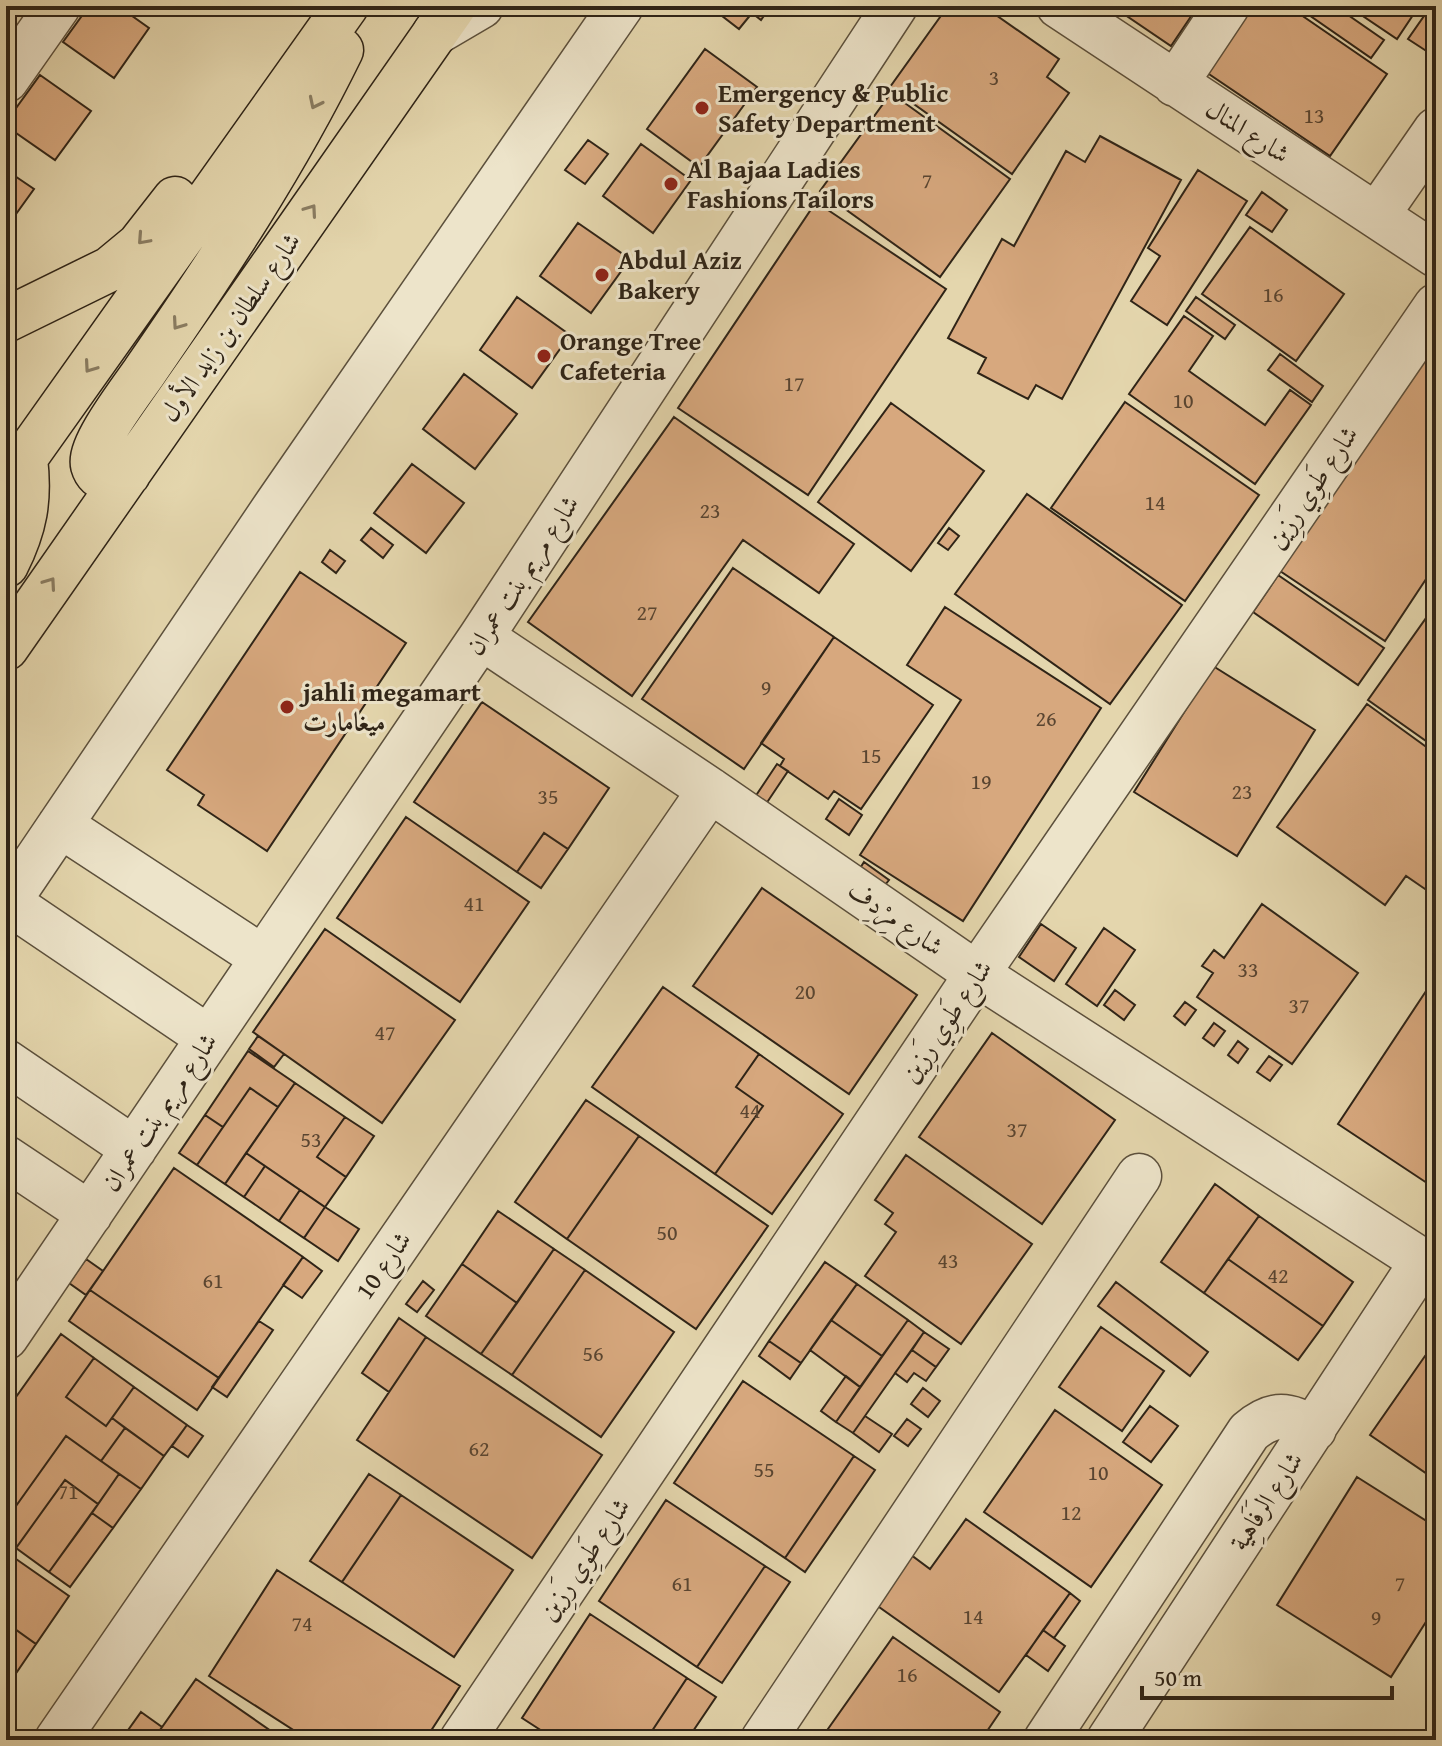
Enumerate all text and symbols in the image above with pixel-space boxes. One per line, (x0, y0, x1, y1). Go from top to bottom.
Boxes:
house number: 3 (989, 61, 999, 93)
place label: Emergency & Public Safety Department (718, 73, 948, 142)
street label: شارع المنال (1197, 89, 1298, 175)
one-way arrow (309, 95, 324, 110)
marker: Emergency & Public Safety Department (693, 99, 711, 117)
house number: 13 (1303, 99, 1325, 131)
place label: Al Bajaa Ladies Fashions Tailors (687, 149, 874, 218)
house number: 7 (922, 164, 932, 196)
marker: Al Bajaa Ladies Fashions Tailors (662, 175, 680, 193)
one-way arrow (301, 204, 316, 218)
street label: شارع سلطان بن زايد الأول (149, 224, 312, 431)
one-way arrow (138, 230, 153, 245)
place label: Abdul Aziz Bakery (618, 240, 742, 309)
marker: Abdul Aziz Bakery (593, 266, 611, 284)
house number: 16 (1262, 278, 1284, 310)
one-way arrow (173, 316, 188, 330)
place label: Orange Tree Cafeteria (560, 321, 702, 390)
marker: Orange Tree Cafeteria (535, 347, 553, 365)
one-way arrow (85, 358, 100, 372)
house number: 17 (783, 367, 805, 399)
house number: 10 (1172, 384, 1194, 416)
street label: شارع طَوِي رَزِين (1256, 417, 1370, 558)
house number: 14 (1144, 486, 1166, 518)
street label: شارع مريم بنت عمران (455, 487, 592, 665)
house number: 23 (699, 494, 721, 526)
one-way arrow (40, 578, 55, 592)
house number: 27 (636, 596, 658, 628)
house number: 9 (761, 671, 771, 703)
place label: jahli megamart ميغامارت (299, 672, 481, 741)
marker: jahli megamart ميغامارت (278, 698, 296, 716)
house number: 26 (1035, 702, 1057, 734)
house number: 15 (860, 739, 882, 771)
house number: 19 (970, 765, 992, 797)
house number: 23 (1231, 775, 1253, 807)
house number: 35 (537, 780, 559, 812)
street label: شارع مِرْدِف (839, 870, 952, 967)
house number: 41 (463, 887, 485, 919)
street label: شارع طَوِي رَزِين (890, 951, 1004, 1092)
house number: 33 (1237, 953, 1259, 985)
house number: 20 (794, 975, 816, 1007)
house number: 37 (1288, 989, 1310, 1021)
house number: 47 (374, 1016, 396, 1048)
street label: شارع مريم بنت عمران (91, 1024, 230, 1201)
house number: 44 (739, 1094, 761, 1126)
house number: 37 (1006, 1113, 1028, 1145)
house number: 53 (300, 1123, 322, 1155)
house number: 50 (656, 1216, 678, 1248)
street label: شارع 10 (345, 1222, 423, 1309)
house number: 43 (937, 1244, 959, 1276)
house number: 42 (1267, 1259, 1289, 1291)
house number: 61 (202, 1264, 224, 1296)
house number: 56 (582, 1337, 604, 1369)
house number: 62 (468, 1432, 490, 1464)
street label: شارع الرَفَاهِية (1219, 1443, 1315, 1560)
house number: 55 (753, 1453, 775, 1485)
house number: 10 (1087, 1456, 1109, 1488)
house number: 71 (57, 1475, 79, 1507)
street label: شارع طَوِي رَزِين (528, 1489, 642, 1630)
house number: 12 (1060, 1496, 1082, 1528)
house number: 61 (671, 1567, 693, 1599)
house number: 7 (1395, 1567, 1405, 1599)
house number: 14 (962, 1600, 984, 1632)
house number: 9 (1371, 1601, 1381, 1633)
house number: 74 (291, 1607, 313, 1639)
scale bar (1142, 1650, 1392, 1700)
house number: 16 (896, 1658, 918, 1690)
text: 50 m (1154, 1660, 1202, 1695)

